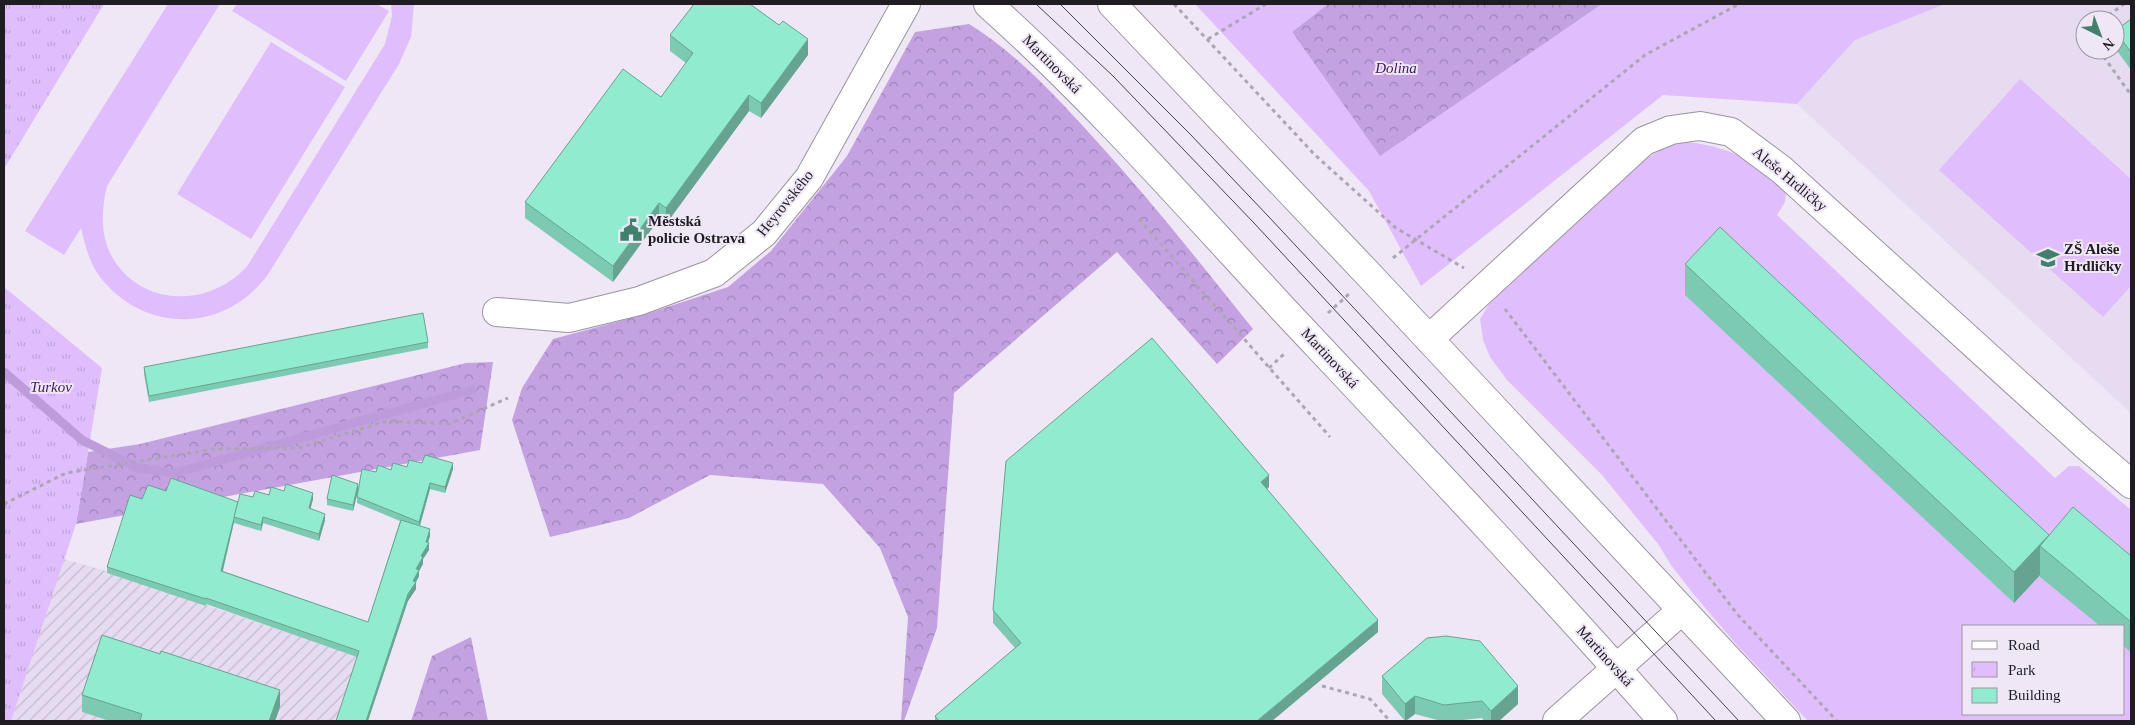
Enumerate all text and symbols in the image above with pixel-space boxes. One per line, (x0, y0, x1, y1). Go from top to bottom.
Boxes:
north arrow (2075, 10, 2125, 60)
street label: Martinovská (1020, 32, 1085, 97)
text: N (2100, 35, 2117, 53)
park label: Dolina (1374, 60, 1417, 76)
street label: Aleše Hrdličky (1750, 144, 1830, 215)
street label: Heyrovského (754, 167, 816, 239)
place label: Městská policie Ostrava (648, 213, 746, 246)
public building icon: Městská policie Ostrava (618, 217, 644, 243)
place label: ZŠ Aleše Hrdličky (2064, 241, 2122, 274)
school or university icon: ZŠ Aleše Hrdličky (2035, 245, 2061, 271)
street label: Martinovská (1298, 325, 1362, 391)
park label: Turkov (30, 379, 72, 395)
street label: Martinovská (1574, 622, 1637, 690)
legend (1962, 625, 2125, 715)
text: Road (2008, 637, 2040, 653)
text: Park (2008, 662, 2036, 678)
text: Building (2008, 687, 2061, 703)

